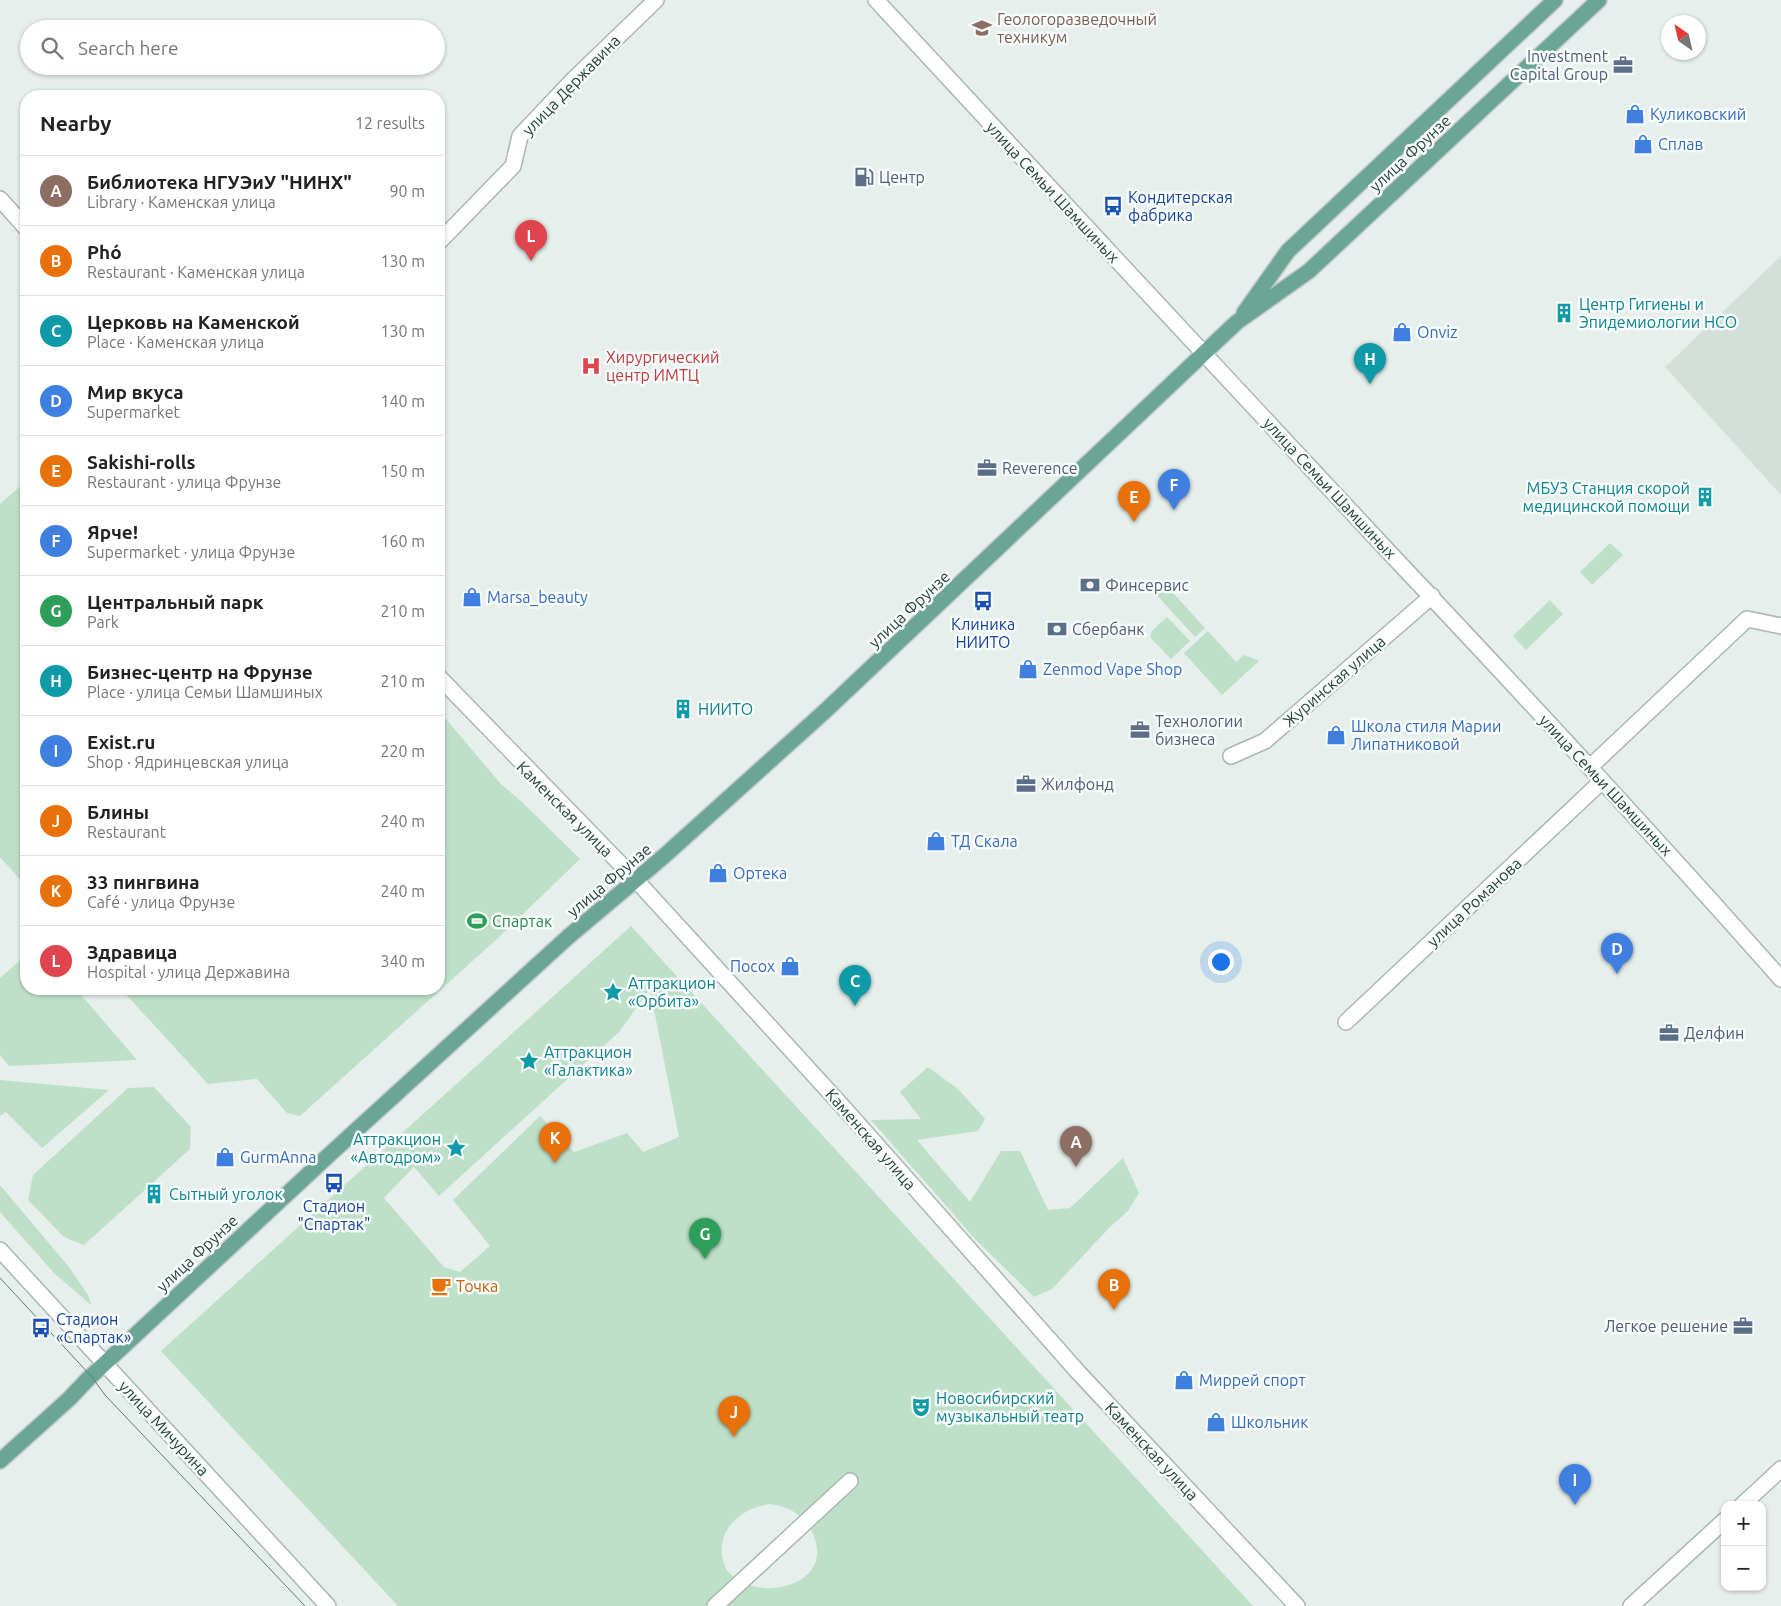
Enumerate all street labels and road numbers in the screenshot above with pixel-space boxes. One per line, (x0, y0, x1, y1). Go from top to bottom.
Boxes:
street label: улица Державина (518, 31, 624, 139)
street label: улица Фрунзе (1366, 111, 1454, 195)
street label: улица Семьи Шамшиных (983, 118, 1123, 266)
street label: улица Семьи Шамшиных (1260, 414, 1400, 562)
street label: улица Фрунзе (865, 567, 953, 651)
street label: Журинская улица (1279, 632, 1389, 730)
street label: улица Семьи Шамшиных (1536, 711, 1676, 859)
street label: Каменская улица (513, 757, 617, 861)
street label: улица Фрунзе (563, 840, 655, 920)
street label: улица Романова (1423, 854, 1525, 950)
street label: Каменская улица (822, 1085, 920, 1193)
street label: улица Фрунзе (153, 1211, 241, 1295)
street label: улица Мичурина (115, 1377, 213, 1479)
street label: Каменская улица (1102, 1398, 1202, 1504)

